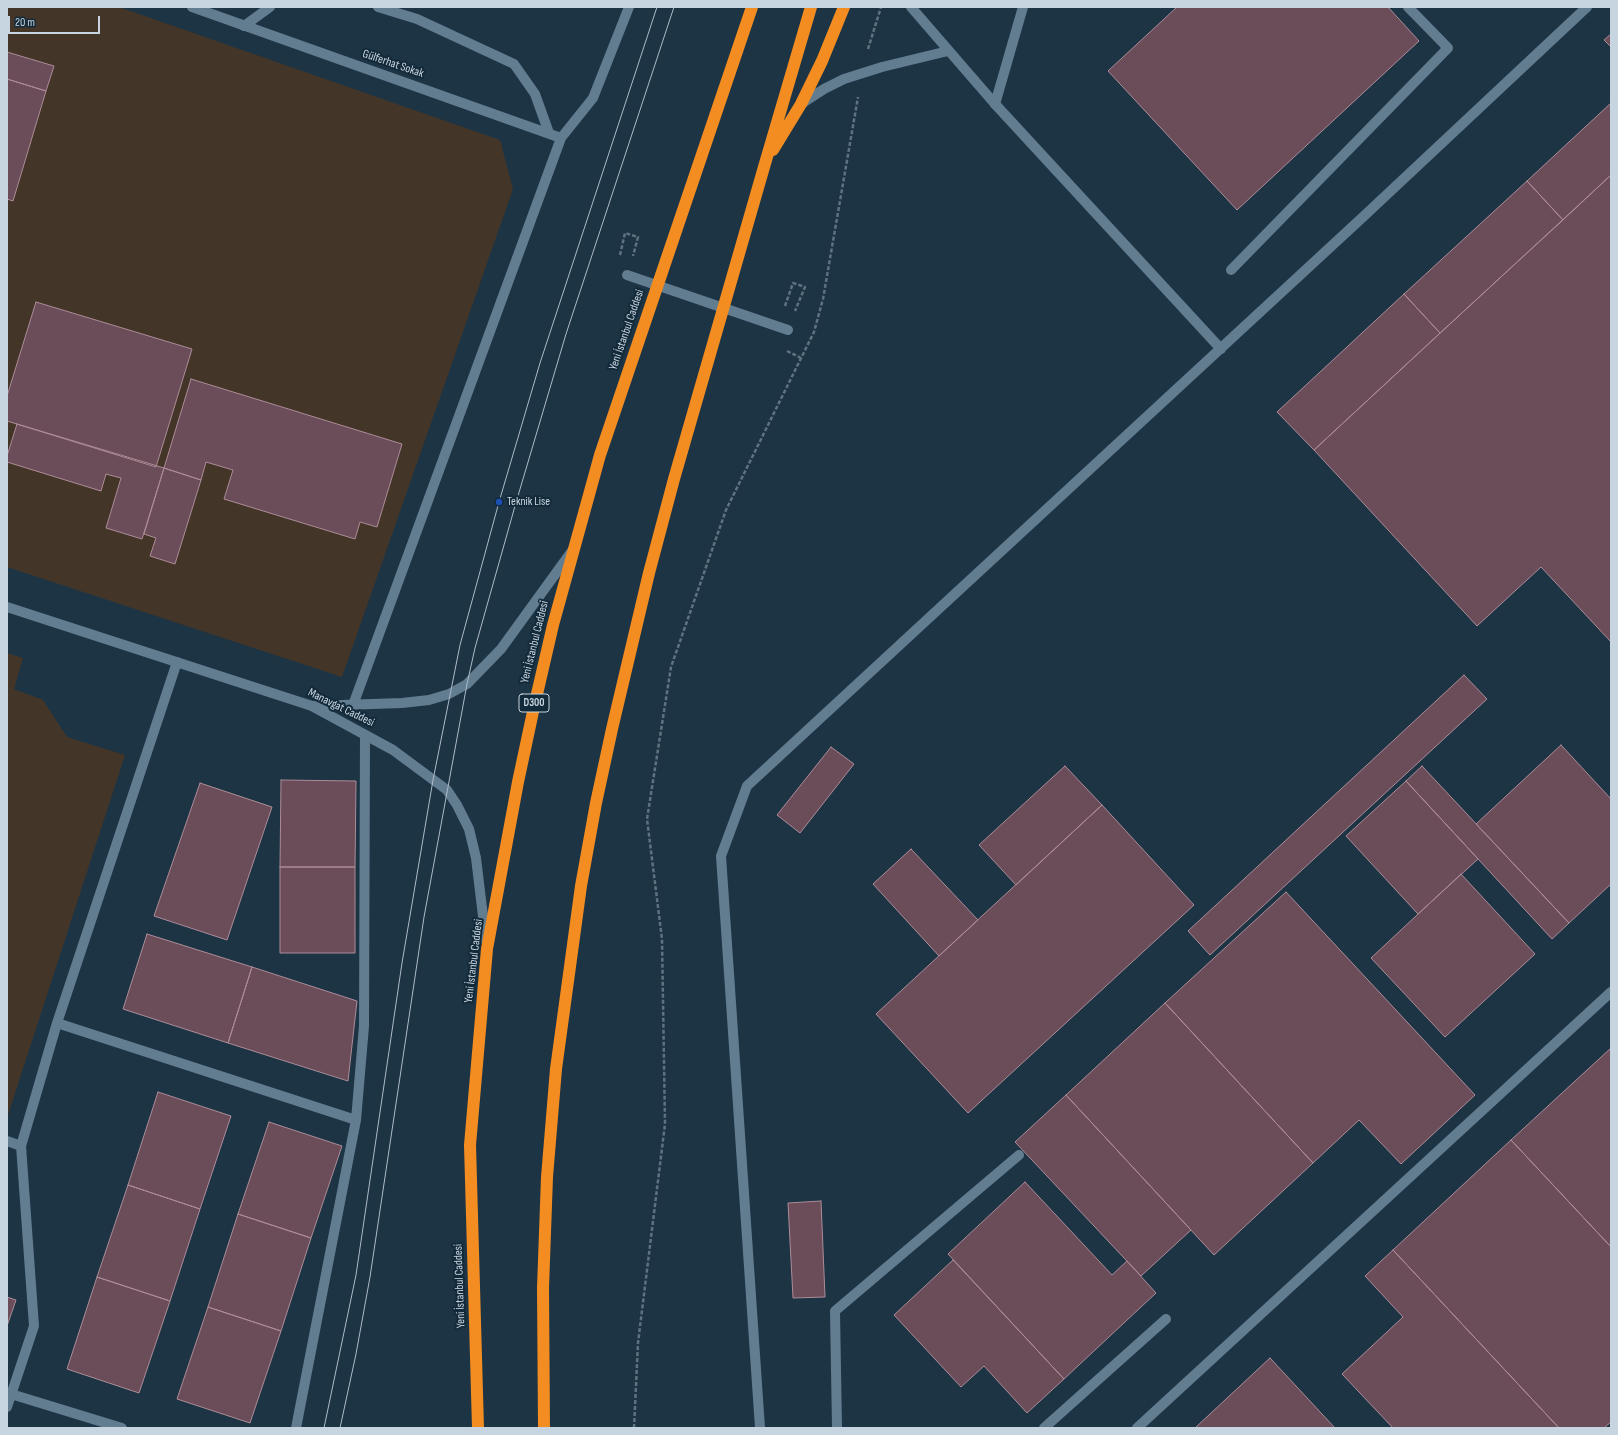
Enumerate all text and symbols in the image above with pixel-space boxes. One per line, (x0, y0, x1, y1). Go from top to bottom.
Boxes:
scale bar (10, 8, 102, 34)
text: 20 m (15, 15, 35, 30)
street label: Gülferhat Sokak (360, 47, 426, 81)
street label: Yeni İstanbul Caddesi (606, 288, 648, 372)
place label: Teknik Lise (507, 495, 550, 509)
marker: Teknik Lise (494, 497, 504, 507)
street label: Yeni İstanbul Caddesi (518, 599, 552, 685)
street label: Manavgat Caddesi (305, 686, 377, 730)
road number: D300 (519, 694, 549, 712)
street label: Yeni İstanbul Caddesi (462, 918, 486, 1004)
street label: Yeni İstanbul Caddesi (451, 1244, 469, 1328)

